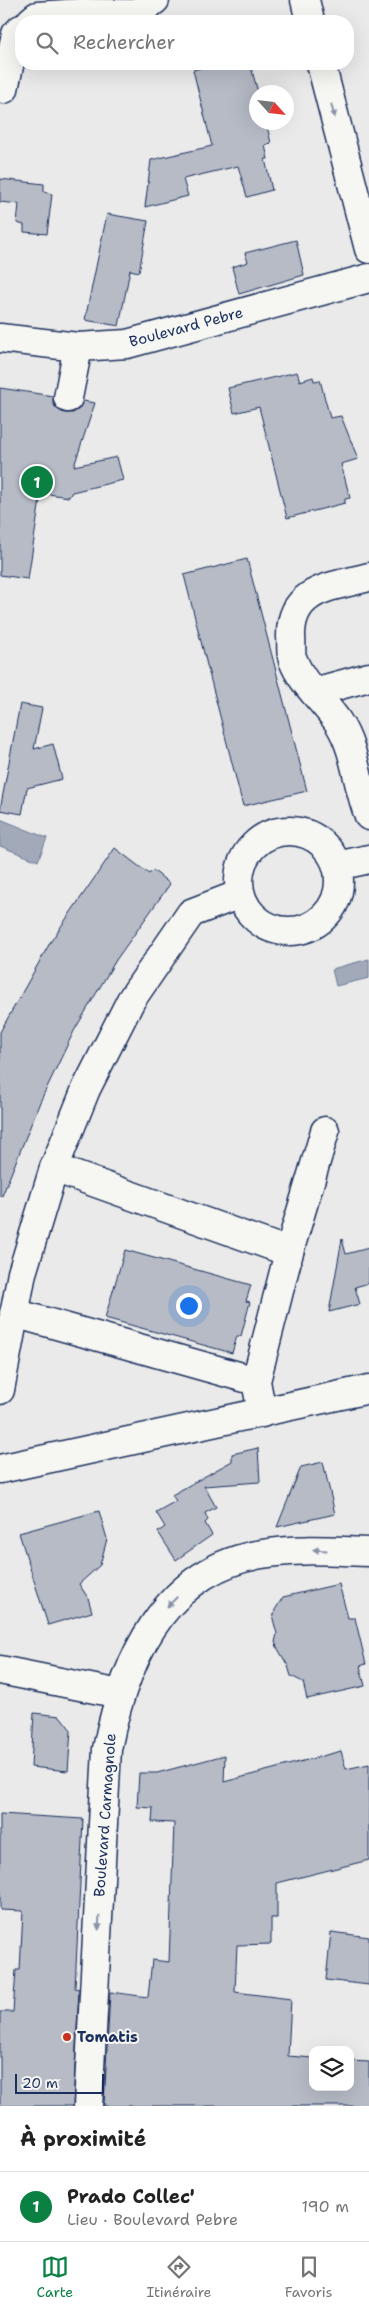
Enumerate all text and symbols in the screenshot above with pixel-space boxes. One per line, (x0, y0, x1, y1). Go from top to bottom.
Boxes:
search box (15, 15, 354, 70)
icon: search (33, 29, 61, 57)
text: Rechercher (73, 30, 176, 55)
north arrow (249, 85, 294, 130)
one-way arrow (329, 103, 337, 119)
street label: Boulevard Pebre (127, 302, 245, 352)
pin: 1 (21, 463, 53, 501)
your location (176, 1293, 202, 1319)
one-way arrow (312, 1546, 328, 1554)
one-way arrow (166, 1595, 178, 1607)
street label: Boulevard Carmagnole (89, 1732, 121, 1898)
one-way arrow (94, 1915, 102, 1931)
place label: Tomatis (77, 2027, 138, 2047)
marker: Tomatis (61, 2031, 73, 2043)
map controls (309, 2046, 354, 2091)
button: layers (309, 2046, 354, 2091)
scale bar (15, 2071, 104, 2094)
text: 20 m (22, 2074, 58, 2092)
text: À proximité (20, 2125, 146, 2153)
text: Prado Collec' (67, 2184, 195, 2209)
text: 1 (32, 2196, 40, 2217)
text: 190 m (302, 2196, 349, 2217)
text: Lieu · Boulevard Pebre (67, 2209, 238, 2230)
tab: Carte (37, 2253, 73, 2301)
tab: Itinéraire (146, 2253, 211, 2301)
tab: Favoris (285, 2253, 332, 2301)

